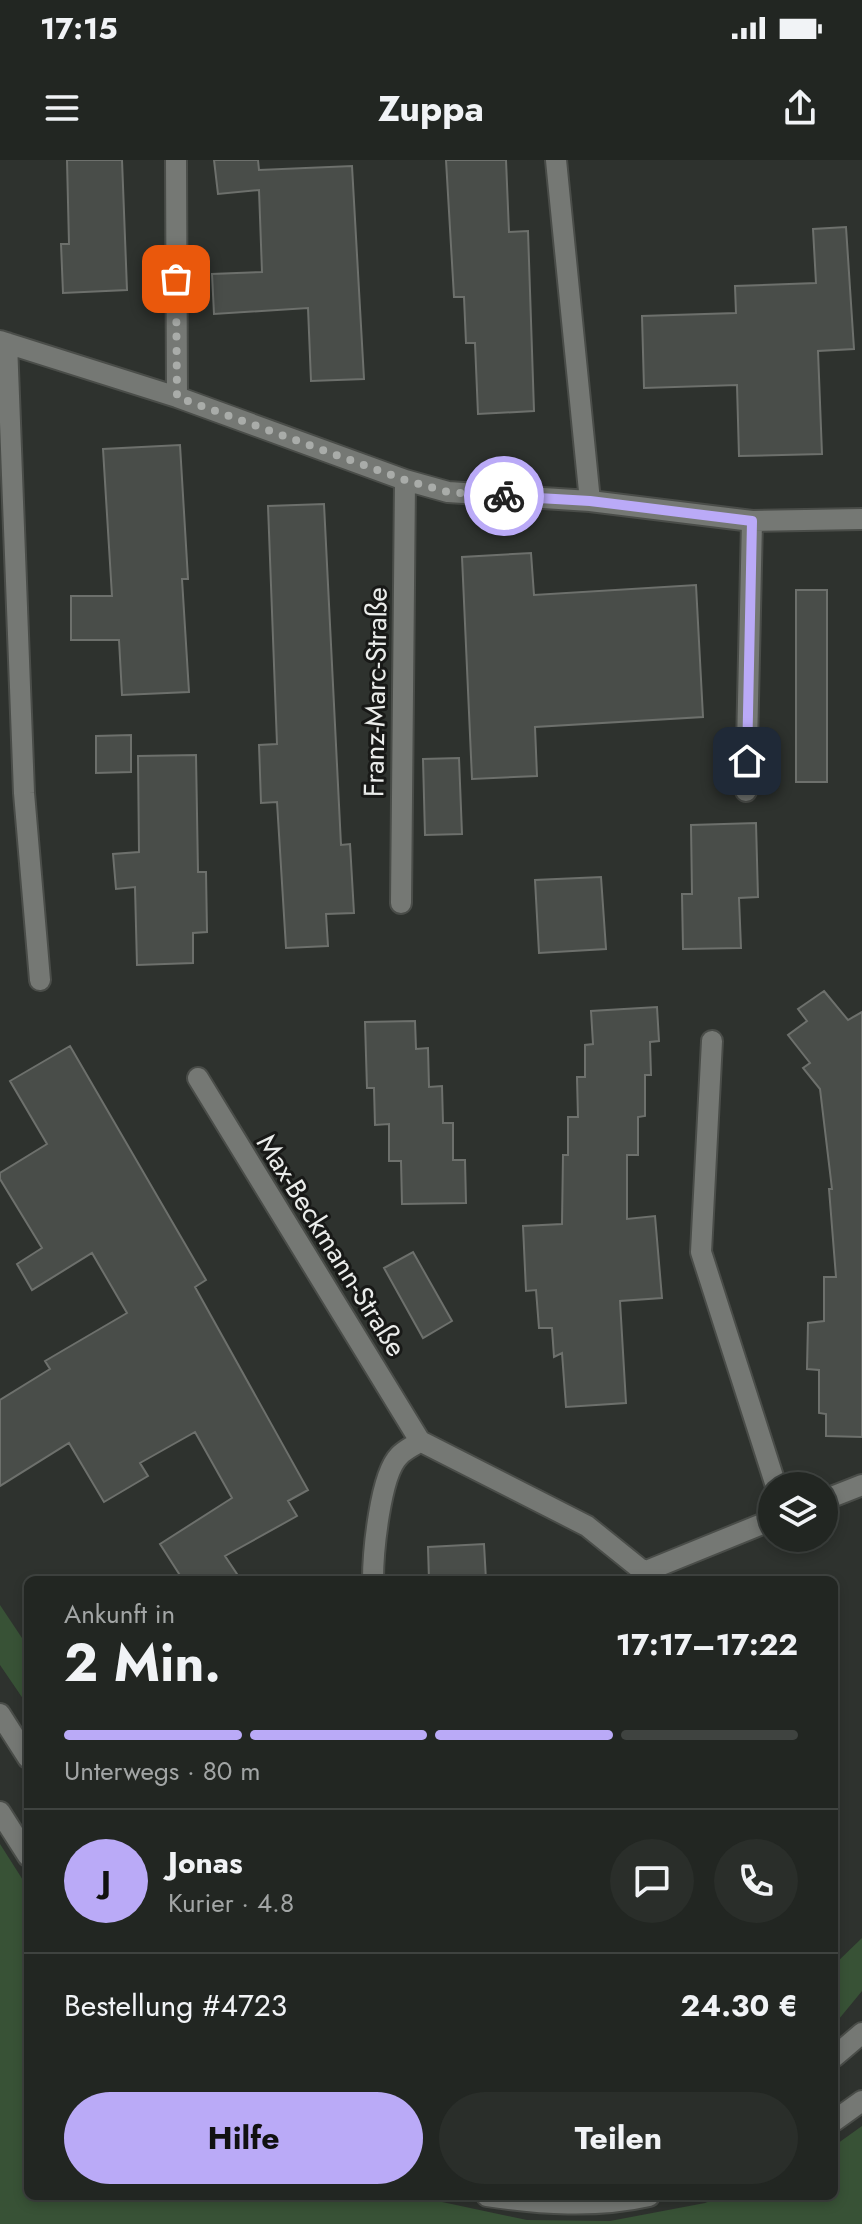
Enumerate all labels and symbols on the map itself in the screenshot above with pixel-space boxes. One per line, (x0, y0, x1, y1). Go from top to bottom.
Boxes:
pin (142, 245, 210, 313)
courier (464, 456, 544, 536)
street label: Franz-Marc-Straße (353, 587, 398, 797)
pin (713, 727, 781, 795)
street label: Max-Beckmann-Straße (246, 1126, 417, 1364)

